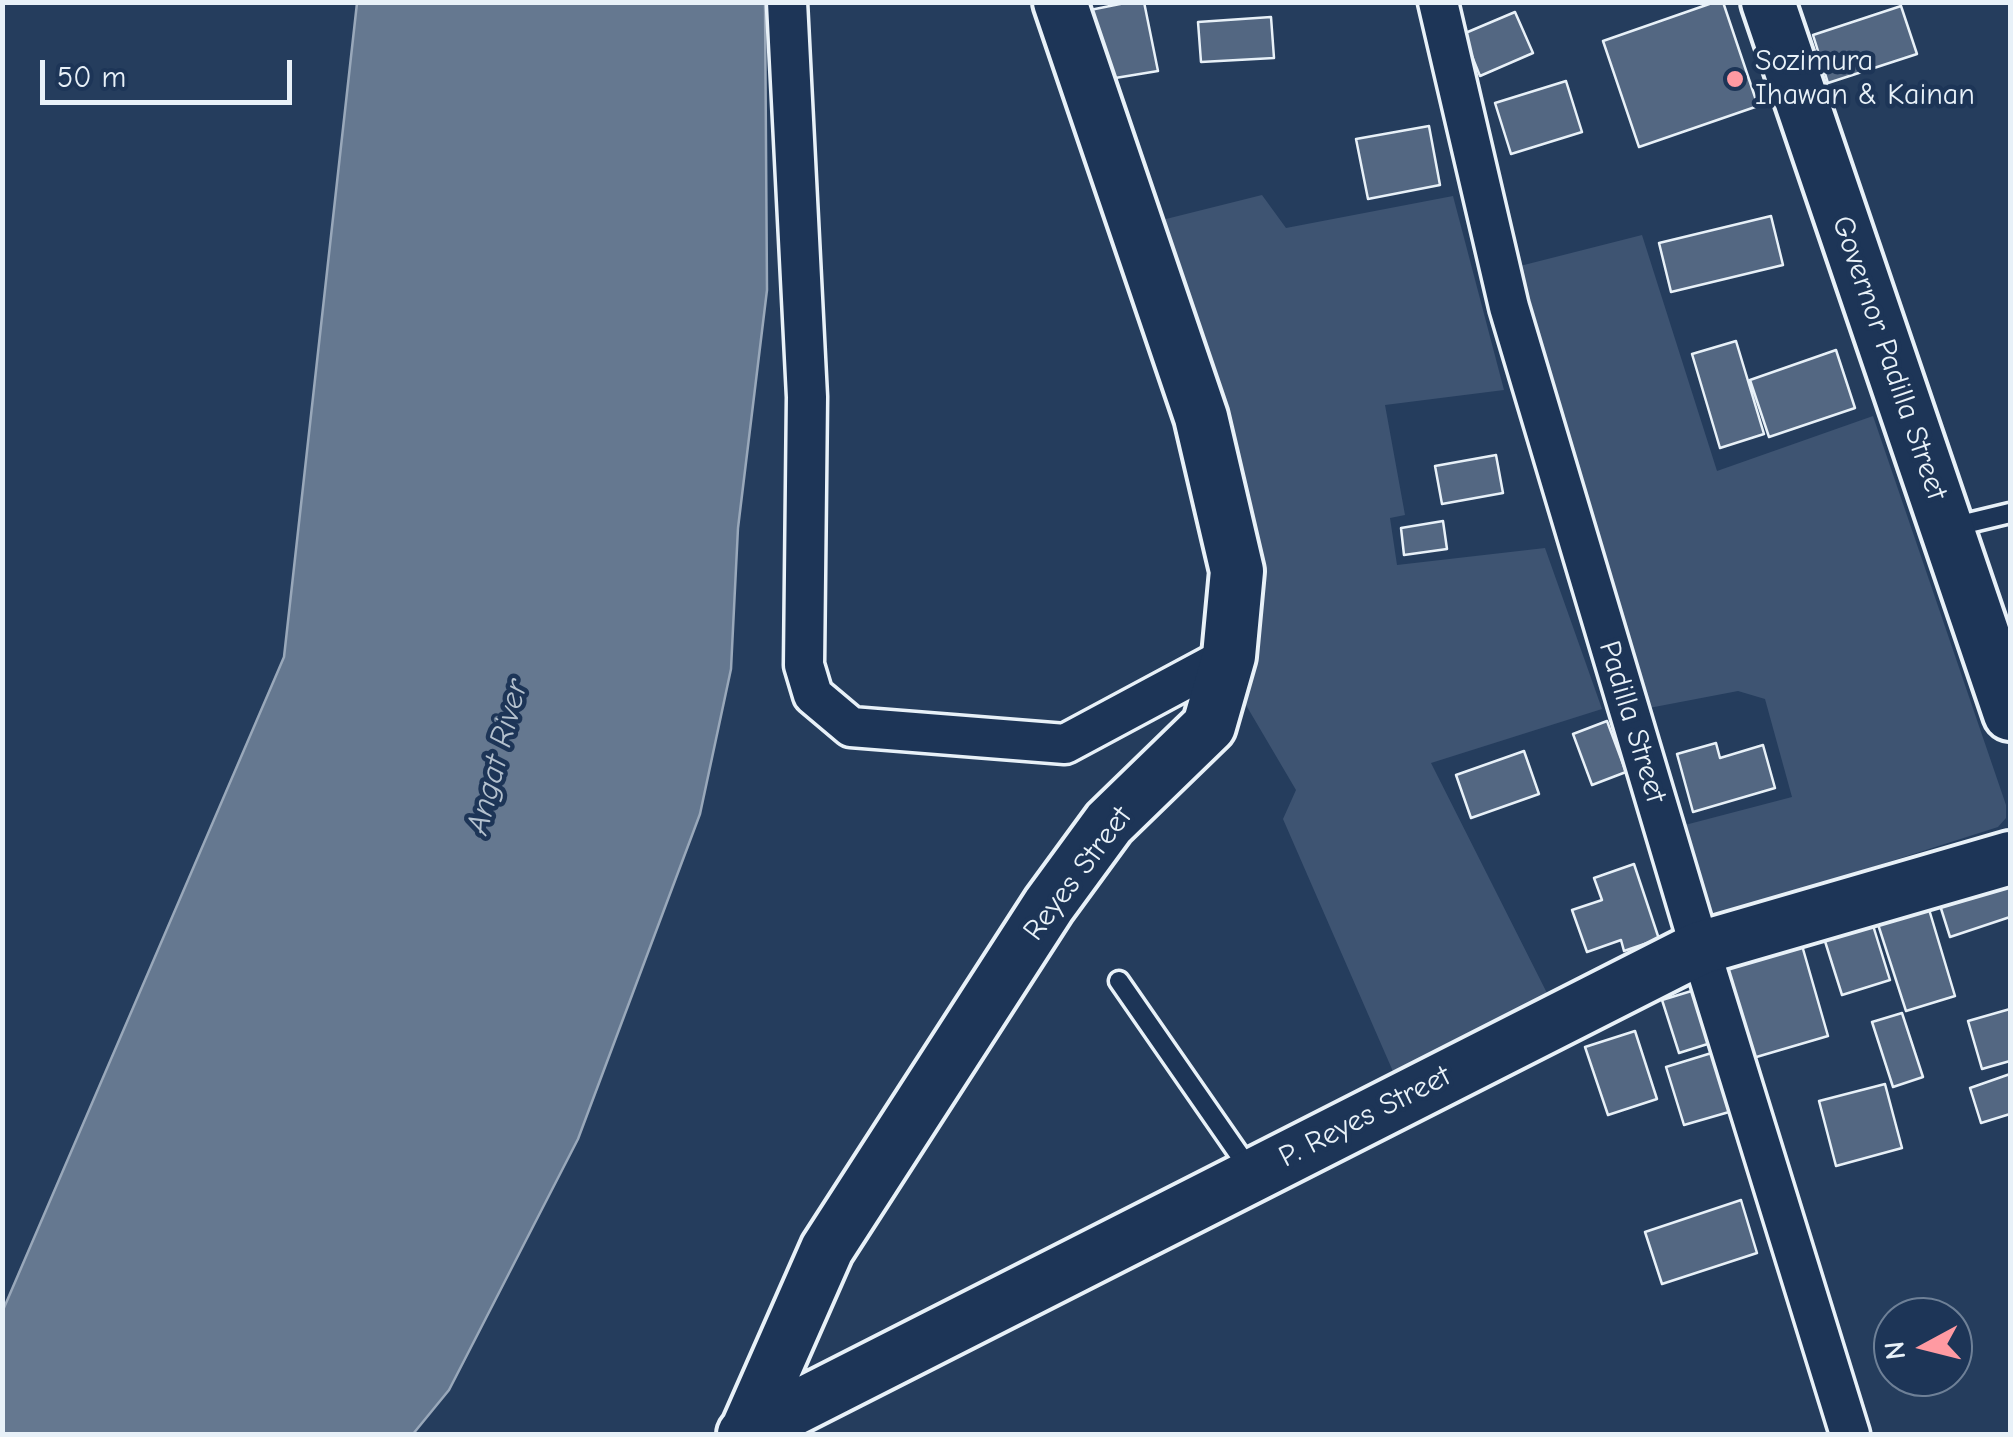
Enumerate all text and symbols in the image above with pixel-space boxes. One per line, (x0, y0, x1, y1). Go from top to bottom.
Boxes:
scale bar (45, 40, 298, 102)
place label: Sozimura Ihawan & Kainan (1755, 44, 1975, 114)
text: 50 m (57, 60, 126, 95)
marker: Sozimura Ihawan & Kainan (1724, 68, 1746, 90)
street label: Governor Padilla Street (1824, 211, 1954, 505)
street label: Padilla Street (1590, 637, 1674, 807)
water label: Angat River (459, 675, 537, 839)
street label: Reyes Street (1016, 800, 1140, 948)
street label: P. Reyes Street (1273, 1058, 1457, 1176)
north arrow (1873, 1297, 1973, 1397)
text: N (1878, 1339, 1912, 1361)

